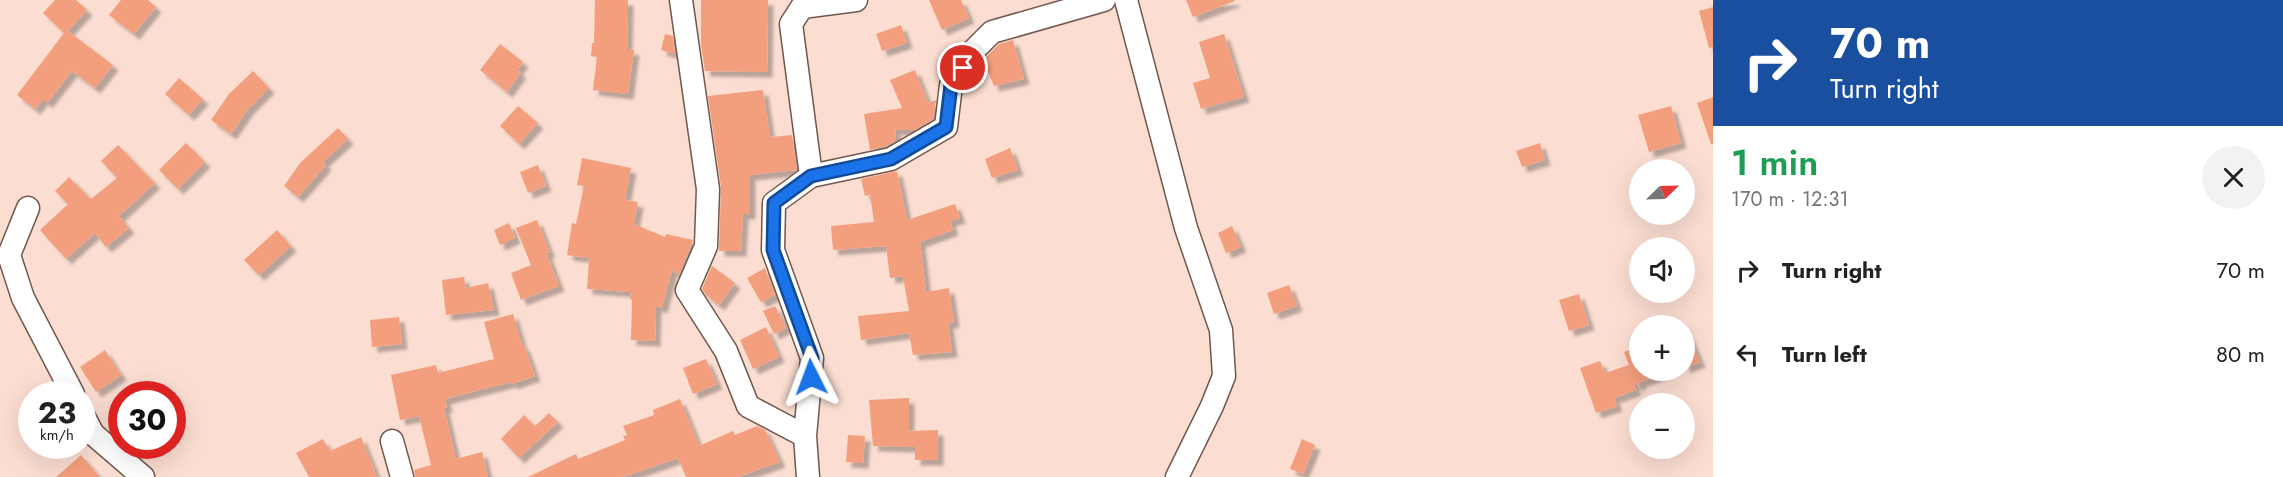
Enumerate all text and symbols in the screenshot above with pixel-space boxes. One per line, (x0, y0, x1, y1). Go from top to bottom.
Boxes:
text: 70 m (1830, 13, 1930, 74)
icon: right (1731, 24, 1809, 102)
pin (937, 42, 988, 93)
icon: arrive (946, 51, 979, 84)
text: Turn right (1830, 69, 1938, 108)
text: 1 min (1731, 136, 1818, 188)
button: close (2202, 146, 2265, 209)
north arrow (1629, 159, 1695, 225)
map controls (1629, 159, 1695, 459)
text: 170 m · 12:31 (1731, 185, 1848, 214)
button: sound (1629, 237, 1695, 303)
icon: right (1731, 254, 1764, 287)
text: Turn right (1782, 254, 1882, 286)
text: 70 m (2216, 254, 2265, 286)
button: + (1629, 315, 1695, 381)
icon: left (1731, 338, 1764, 371)
text: Turn left (1782, 338, 1867, 370)
text: 80 m (2216, 338, 2265, 370)
position arrow (779, 345, 843, 409)
speed limit sign: 30 (108, 381, 186, 459)
text: 23 (38, 391, 76, 434)
button: − (1629, 393, 1695, 459)
text: km/h (40, 424, 74, 446)

